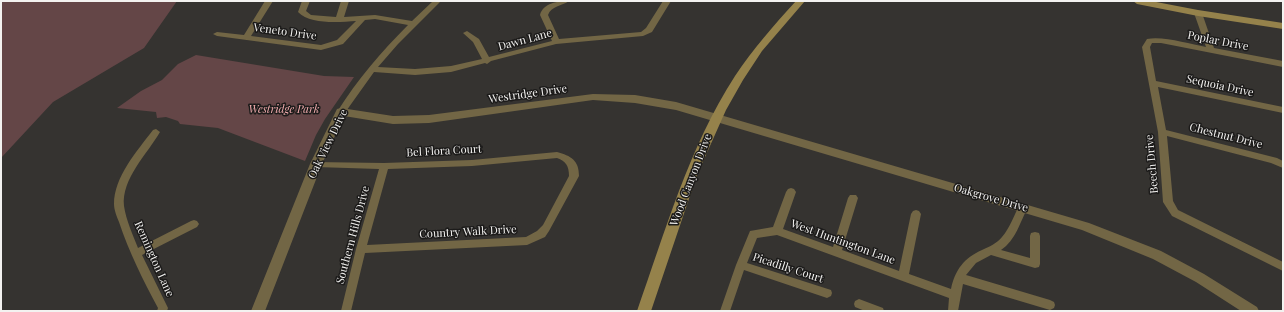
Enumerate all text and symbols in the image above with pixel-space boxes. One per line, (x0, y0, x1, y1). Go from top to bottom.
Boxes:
street label: Veneto Drive (253, 21, 317, 43)
street label: Dawn Lane (497, 26, 553, 54)
street label: Poplar Drive (1186, 29, 1250, 53)
street label: Sequoia Drive (1185, 72, 1255, 100)
street label: Westridge Drive (488, 82, 568, 106)
park label: Westridge Park (249, 103, 319, 117)
street label: Oak View Drive (305, 107, 351, 181)
street label: Chestnut Drive (1188, 121, 1264, 151)
street label: Wood Canyon Drive (667, 132, 715, 228)
street label: Beech Drive (1143, 134, 1161, 194)
street label: Bel Flora Court (406, 142, 482, 160)
street label: Oakgrove Drive (952, 181, 1030, 215)
street label: Southern Hills Drive (334, 185, 372, 285)
street label: West Huntington Lane (789, 217, 897, 267)
street label: Remington Lane (131, 219, 177, 299)
street label: Country Walk Drive (419, 223, 517, 241)
street label: Picadilly Court (751, 250, 825, 286)

